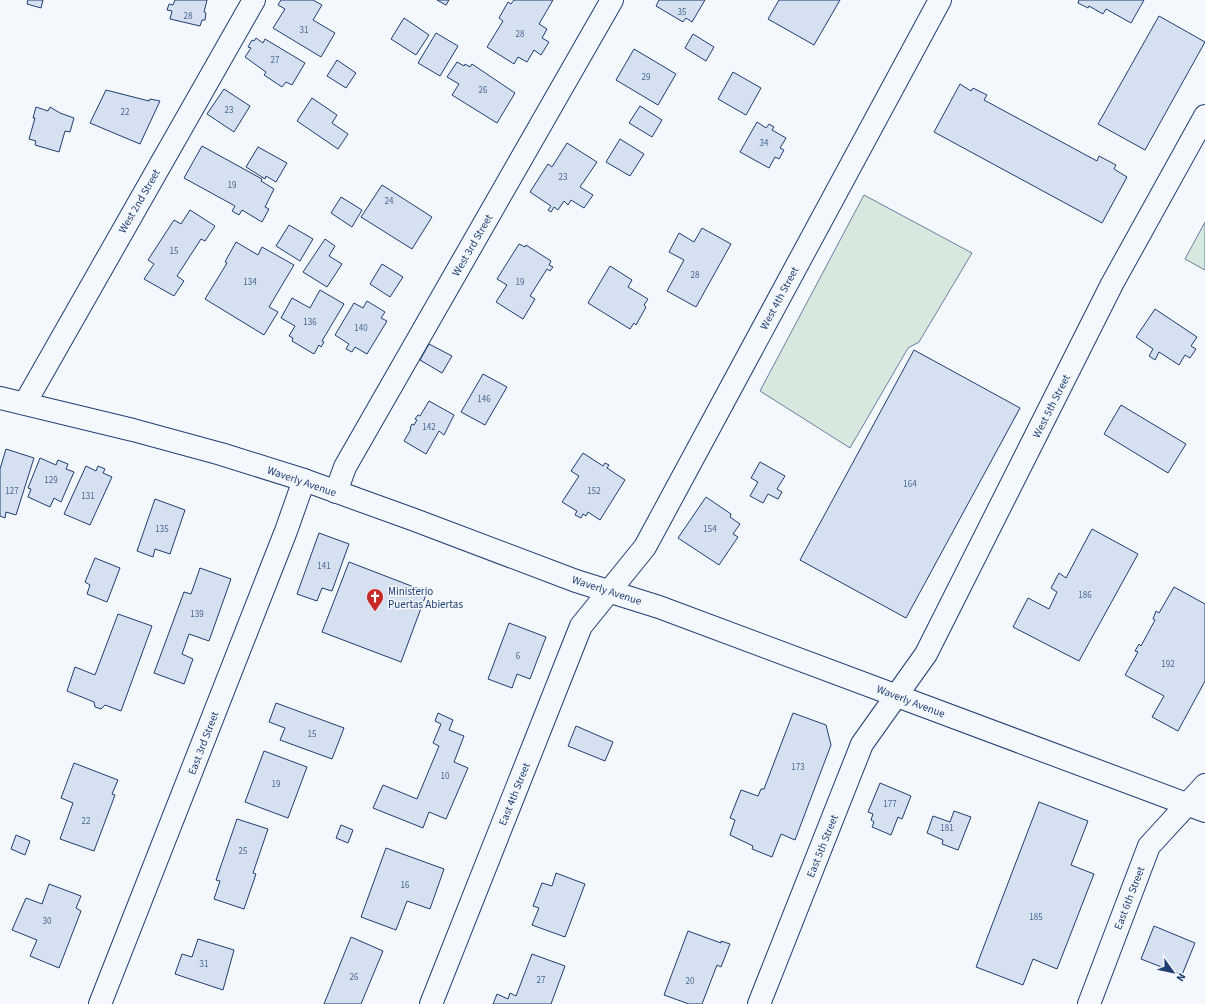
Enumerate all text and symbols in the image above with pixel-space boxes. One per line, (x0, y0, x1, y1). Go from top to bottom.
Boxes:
house number: 35 (678, 6, 687, 19)
house number: 28 (184, 10, 193, 23)
house number: 31 (300, 24, 308, 37)
house number: 28 (516, 28, 525, 41)
house number: 27 (271, 54, 280, 67)
house number: 29 (642, 71, 651, 84)
house number: 26 (479, 84, 488, 97)
house number: 23 (225, 104, 234, 117)
house number: 22 (121, 106, 130, 119)
house number: 34 (760, 137, 769, 150)
street label: West 2nd Street (115, 166, 164, 236)
house number: 23 (559, 171, 568, 184)
house number: 19 (228, 179, 237, 192)
house number: 24 (385, 195, 394, 208)
street label: West 3rd Street (449, 211, 496, 279)
house number: 15 (170, 245, 179, 258)
street label: West 4th Street (757, 264, 802, 332)
house number: 28 (691, 269, 700, 282)
house number: 134 (243, 276, 257, 289)
house number: 19 (516, 276, 525, 289)
house number: 136 (303, 316, 317, 329)
house number: 140 (354, 322, 368, 335)
street label: West 5th Street (1029, 372, 1074, 441)
house number: 146 (477, 393, 491, 406)
house number: 142 (422, 421, 436, 434)
street label: Waverly Avenue (265, 463, 339, 501)
house number: 129 (44, 474, 58, 487)
house number: 164 (903, 478, 917, 491)
house number: 127 (5, 485, 19, 498)
house number: 152 (587, 485, 601, 498)
house number: 131 (81, 490, 95, 503)
house number: 135 (155, 523, 169, 536)
house number: 154 (703, 523, 717, 536)
house number: 141 (317, 560, 331, 573)
street label: Waverly Avenue (570, 572, 644, 609)
place label: Ministerio Puertas Abiertas (388, 584, 463, 612)
church icon: Ministerio Puertas Abiertas (365, 587, 385, 612)
house number: 186 (1078, 589, 1092, 602)
house number: 139 (190, 608, 204, 621)
house number: 6 (516, 650, 521, 663)
house number: 192 (1161, 658, 1175, 671)
street label: Waverly Avenue (874, 681, 948, 722)
street label: East 3rd Street (185, 709, 223, 777)
house number: 15 (308, 728, 317, 741)
street label: East 4th Street (495, 760, 534, 828)
house number: 173 (791, 761, 805, 774)
house number: 10 (441, 770, 450, 783)
house number: 19 (272, 778, 281, 791)
house number: 177 (883, 798, 897, 811)
street label: East 5th Street (803, 812, 842, 880)
house number: 22 (82, 815, 91, 828)
house number: 181 (940, 822, 954, 835)
house number: 25 (239, 845, 248, 858)
street label: East 6th Street (1111, 864, 1148, 932)
house number: 16 (401, 879, 410, 892)
house number: 185 (1029, 911, 1043, 924)
house number: 30 (43, 915, 52, 928)
north arrow (1153, 952, 1193, 992)
house number: 31 (200, 958, 208, 971)
text: N (1173, 970, 1189, 984)
house number: 26 (350, 971, 359, 984)
house number: 27 (537, 974, 546, 987)
house number: 20 (686, 975, 695, 988)

